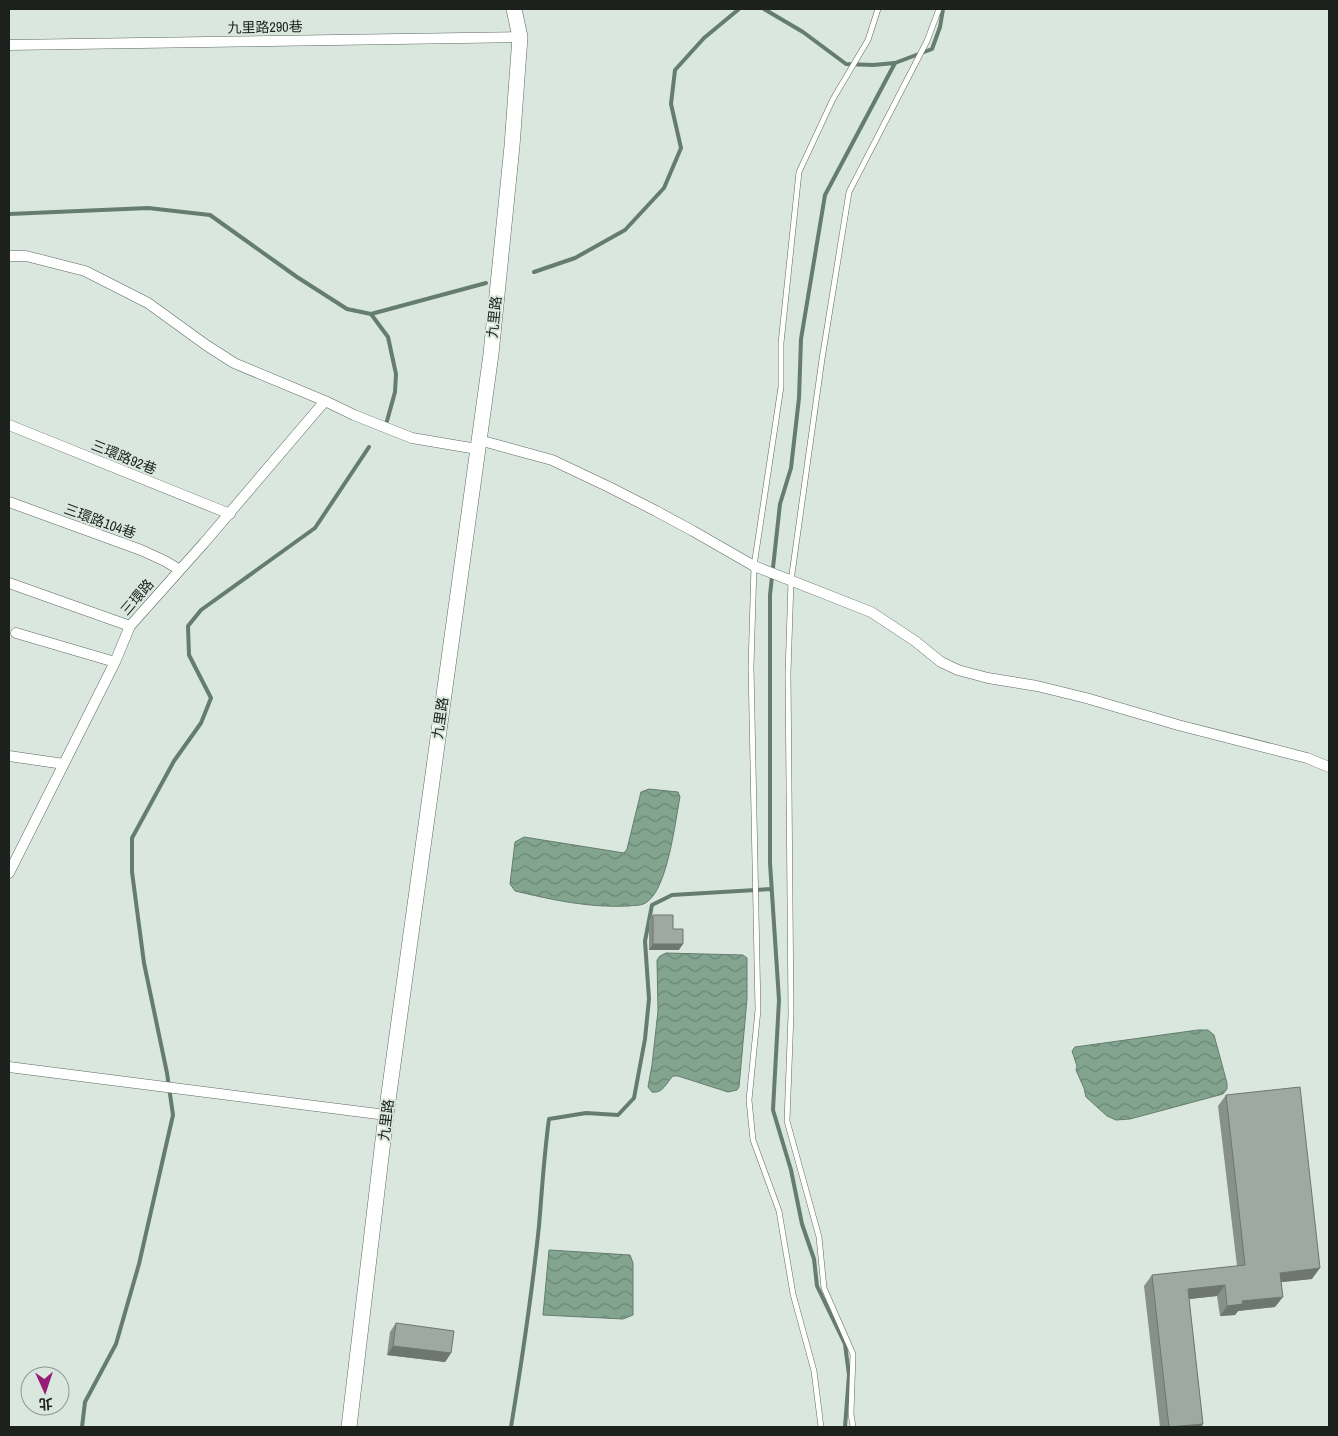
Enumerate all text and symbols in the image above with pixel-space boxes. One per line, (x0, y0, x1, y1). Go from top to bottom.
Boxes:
street label: 九里路290巷 (227, 17, 303, 37)
street label: 九里路 (483, 295, 505, 339)
street label: 三環路92巷 (89, 436, 159, 478)
street label: 三環路104巷 (62, 500, 138, 542)
street label: 三環路 (116, 575, 158, 619)
street label: 九里路 (428, 696, 452, 740)
street label: 九里路 (375, 1098, 397, 1142)
north arrow (20, 1366, 70, 1416)
text: 北 (38, 1395, 53, 1413)

